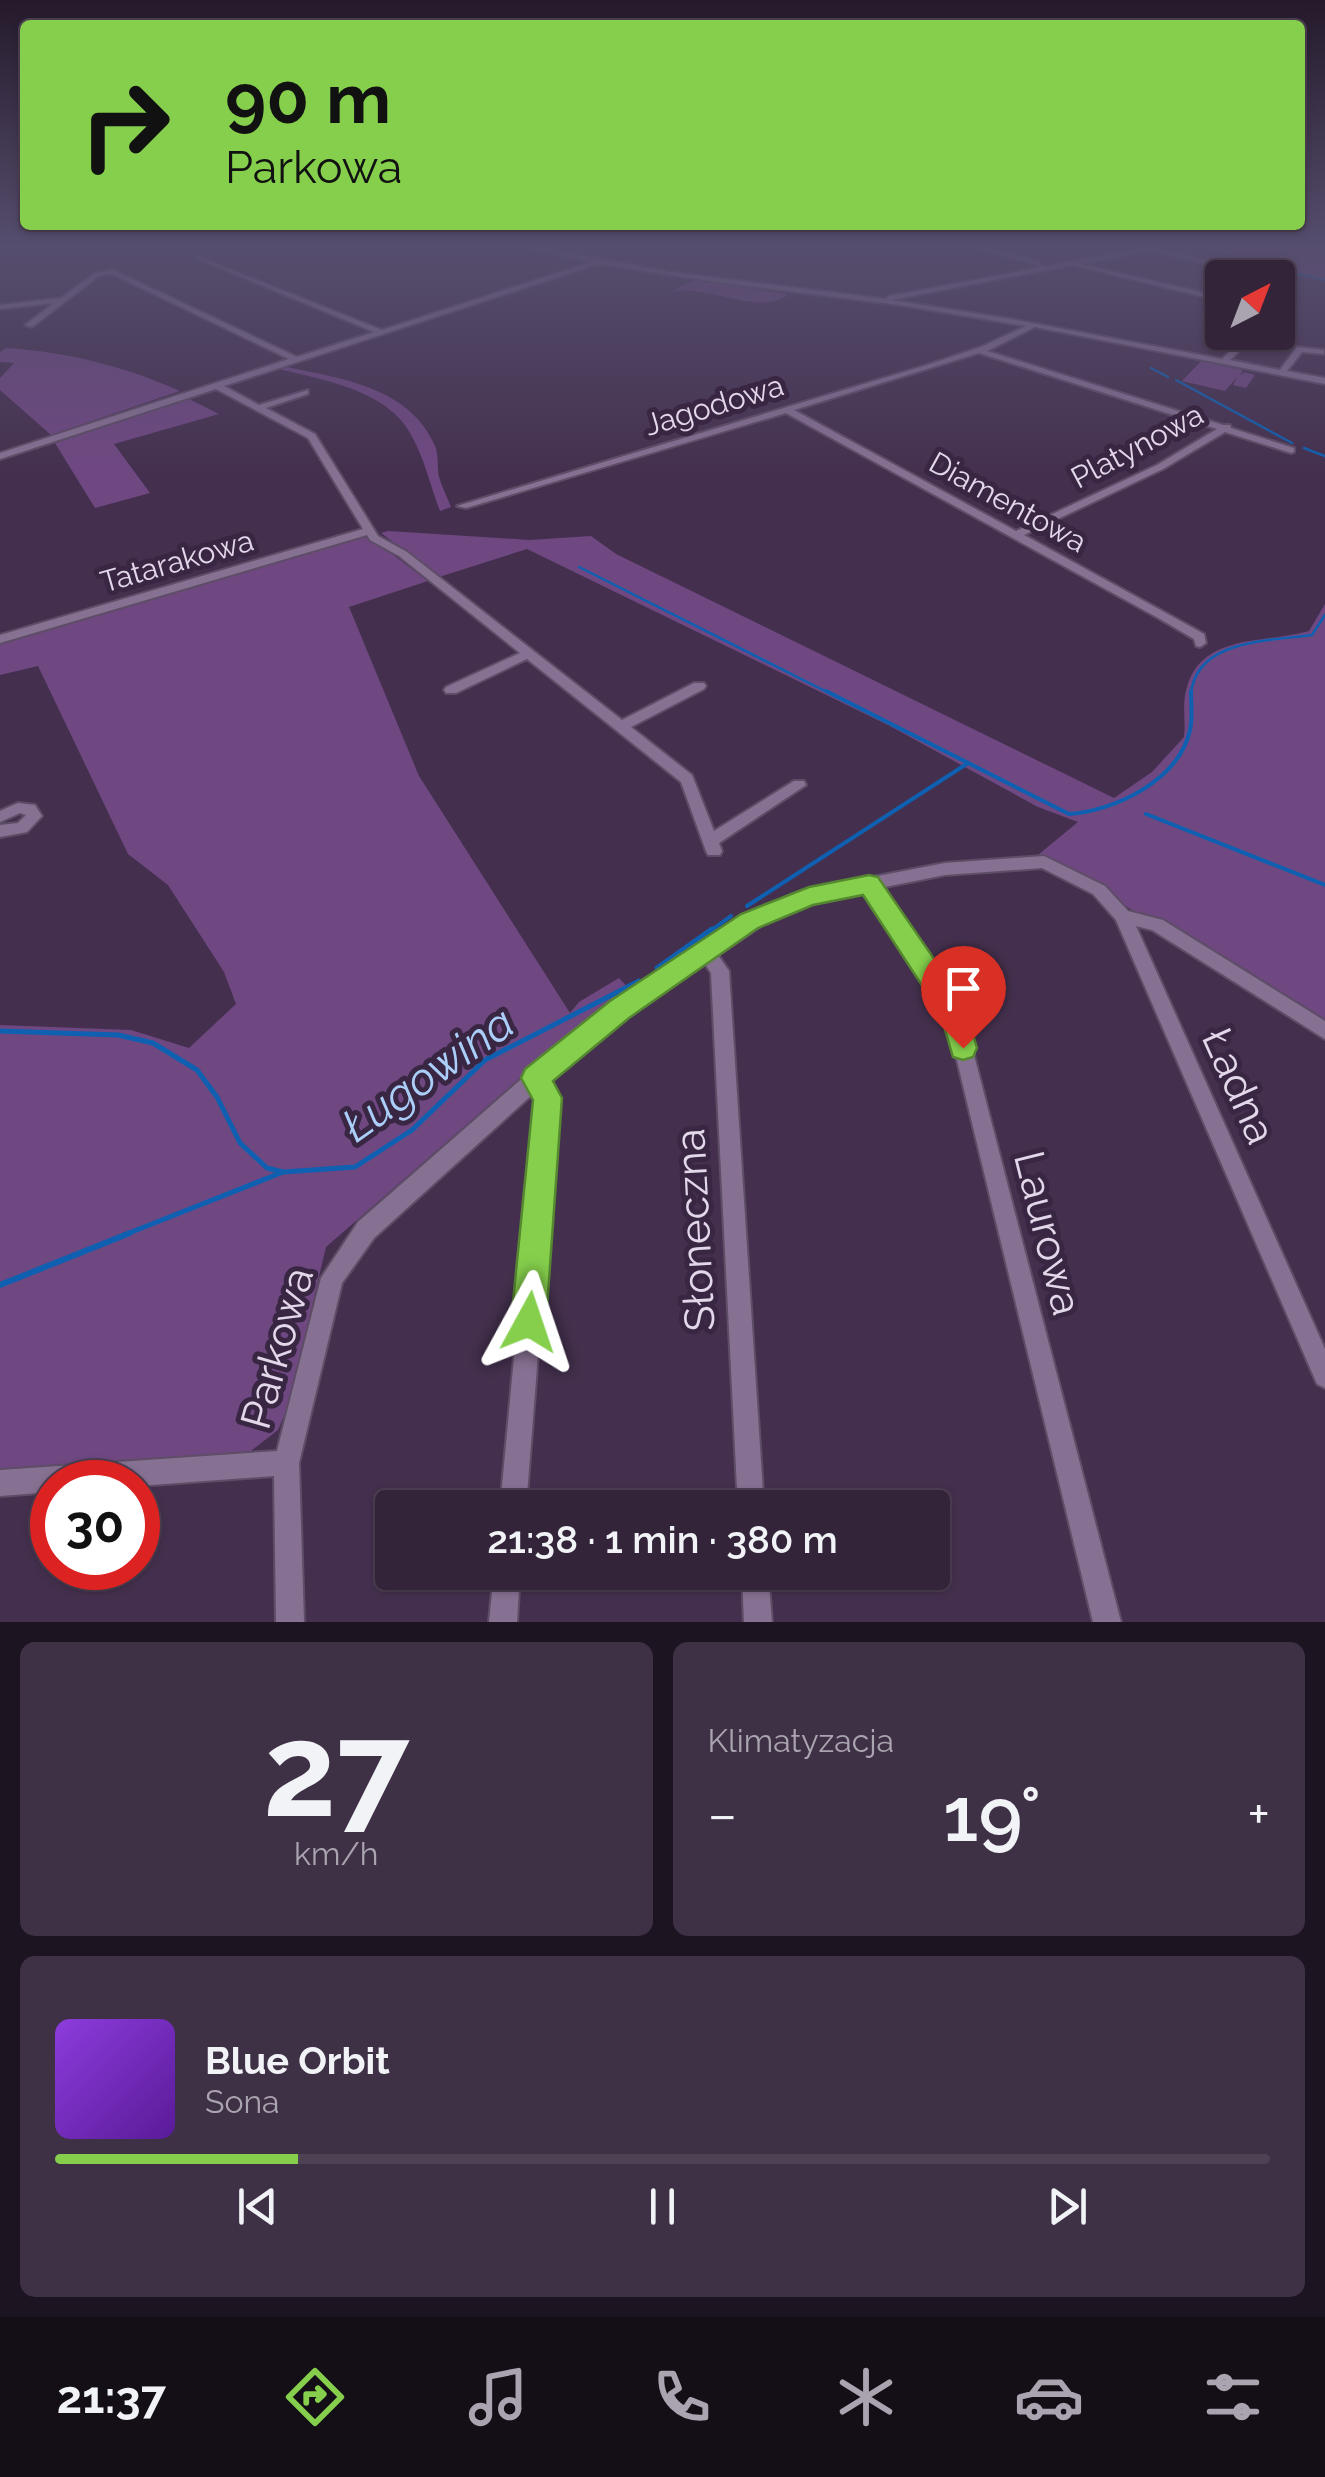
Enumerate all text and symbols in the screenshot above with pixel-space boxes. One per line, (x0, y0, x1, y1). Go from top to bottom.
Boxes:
text: 90 m (225, 57, 391, 139)
icon: right (60, 60, 190, 190)
text: Parkowa (225, 141, 402, 194)
north arrow (1205, 260, 1295, 350)
map controls (1205, 260, 1295, 350)
street label: Jagodowa (640, 367, 788, 443)
street label: Platynowa (1065, 397, 1209, 495)
street label: Diamentowa (923, 444, 1093, 560)
street label: Tatarakowa (97, 522, 257, 600)
pin (921, 946, 1006, 1049)
icon: arrive (936, 961, 991, 1016)
water label: Ługowina (332, 996, 524, 1152)
street label: Ładna (1192, 1021, 1286, 1151)
street label: Słoneczna (665, 1127, 725, 1333)
street label: Laurowa (1004, 1146, 1092, 1320)
street label: Parkowa (231, 1262, 323, 1434)
position arrow (477, 1270, 581, 1374)
speed limit sign: 30 (30, 1460, 160, 1590)
text: 21:38 · 1 min · 380 m (487, 1517, 838, 1562)
text: 27 (263, 1694, 409, 1846)
text: Klimatyzacja (708, 1722, 894, 1759)
text: 19° (943, 1770, 1041, 1859)
text: − (708, 1782, 737, 1847)
text: + (1247, 1782, 1270, 1847)
text: km/h (294, 1835, 378, 1872)
text: Blue Orbit (205, 2038, 390, 2083)
text: Sona (205, 2083, 280, 2120)
icon: previous (230, 2179, 285, 2234)
icon: pause (635, 2179, 690, 2234)
icon: next (1040, 2179, 1095, 2234)
icon: directions (280, 2362, 350, 2432)
icon: music (463, 2362, 533, 2432)
icon: phone (647, 2362, 717, 2432)
icon: climate (831, 2362, 901, 2432)
icon: car (1014, 2362, 1084, 2432)
icon: filters (1198, 2362, 1268, 2432)
text: 21:37 (57, 2371, 166, 2424)

